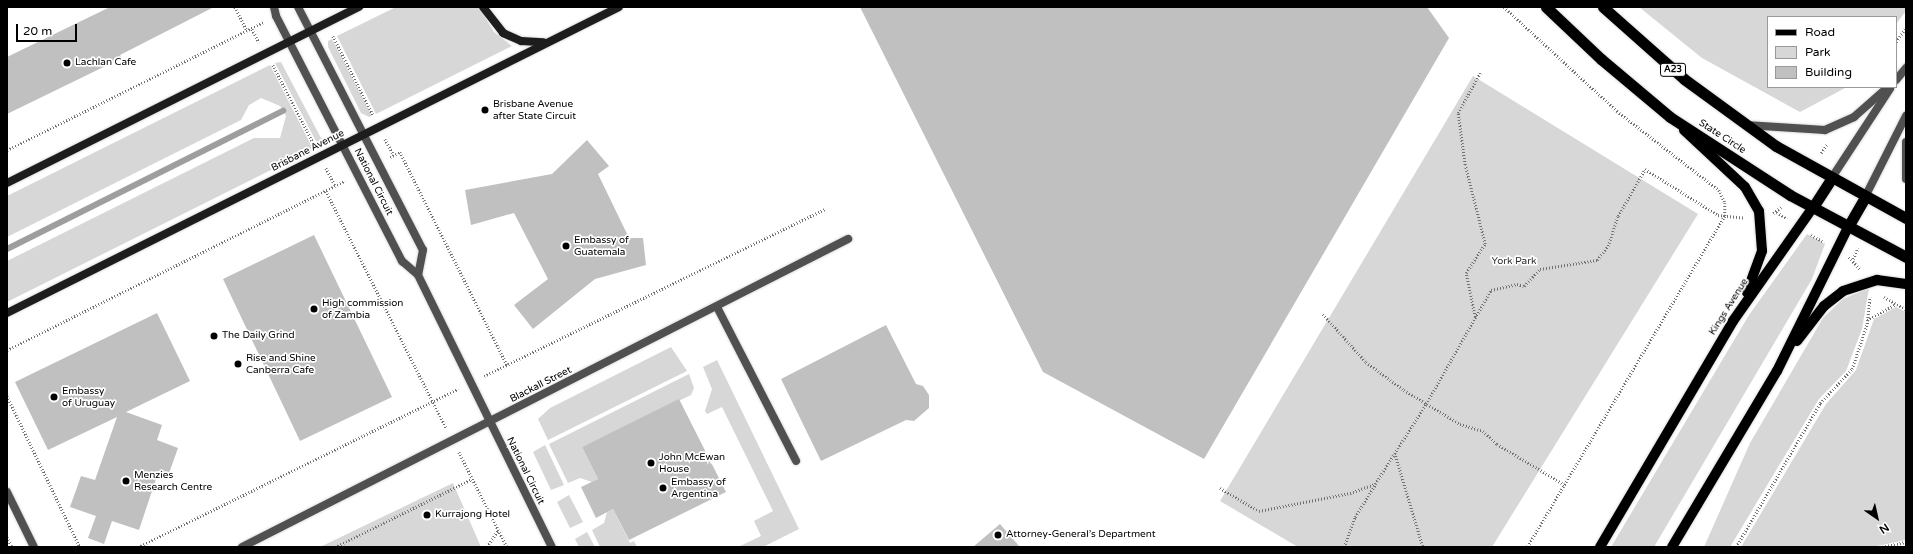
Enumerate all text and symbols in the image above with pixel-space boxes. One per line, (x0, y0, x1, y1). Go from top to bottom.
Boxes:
scale bar (18, 16, 79, 42)
legend (1767, 16, 1897, 88)
text: 20 m (23, 24, 52, 38)
text: Road (1805, 25, 1835, 39)
text: Park (1805, 45, 1831, 59)
place label: Lachlan Cafe (75, 57, 136, 69)
marker: Lachlan Cafe (62, 58, 72, 68)
road number: A23 (1659, 63, 1687, 77)
text: Building (1805, 65, 1852, 79)
place label: Brisbane Avenue after State Circuit (493, 98, 576, 122)
marker: Brisbane Avenue after State Circuit (480, 105, 490, 115)
street label: State Circle (1696, 117, 1748, 157)
street label: Brisbane Avenue (270, 127, 346, 175)
street label: National Circuit (351, 147, 395, 217)
place label: Embassy of Guatemala (574, 234, 629, 258)
marker: Embassy of Guatemala (561, 241, 571, 251)
park label: York Park (1492, 256, 1536, 268)
street label: Kings Avenue (1707, 276, 1751, 338)
place label: High commission of Zambia (322, 297, 403, 320)
marker: High commission of Zambia (309, 304, 319, 314)
place label: The Daily Grind (222, 330, 295, 342)
marker: The Daily Grind (209, 331, 219, 341)
place label: Rise and Shine Canberra Cafe (246, 352, 316, 376)
marker: Rise and Shine Canberra Cafe (233, 359, 243, 369)
street label: Blackall Street (508, 364, 574, 406)
place label: Embassy of Uruguay (62, 385, 115, 408)
marker: Embassy of Uruguay (49, 392, 59, 402)
street label: National Circuit (503, 435, 547, 507)
place label: John McEwan House (659, 451, 725, 474)
marker: John McEwan House (646, 458, 656, 468)
place label: Menzies Research Centre (134, 469, 212, 492)
marker: Menzies Research Centre (121, 476, 131, 486)
place label: Embassy of Argentina (671, 476, 726, 500)
marker: Embassy of Argentina (658, 483, 668, 493)
north arrow (1857, 498, 1897, 538)
place label: Kurrajong Hotel (435, 509, 510, 521)
marker: Kurrajong Hotel (422, 510, 432, 520)
text: N (1877, 521, 1891, 536)
place label: Attorney-General’s Department (1006, 529, 1156, 541)
marker: Attorney-General’s Department (993, 530, 1003, 540)

